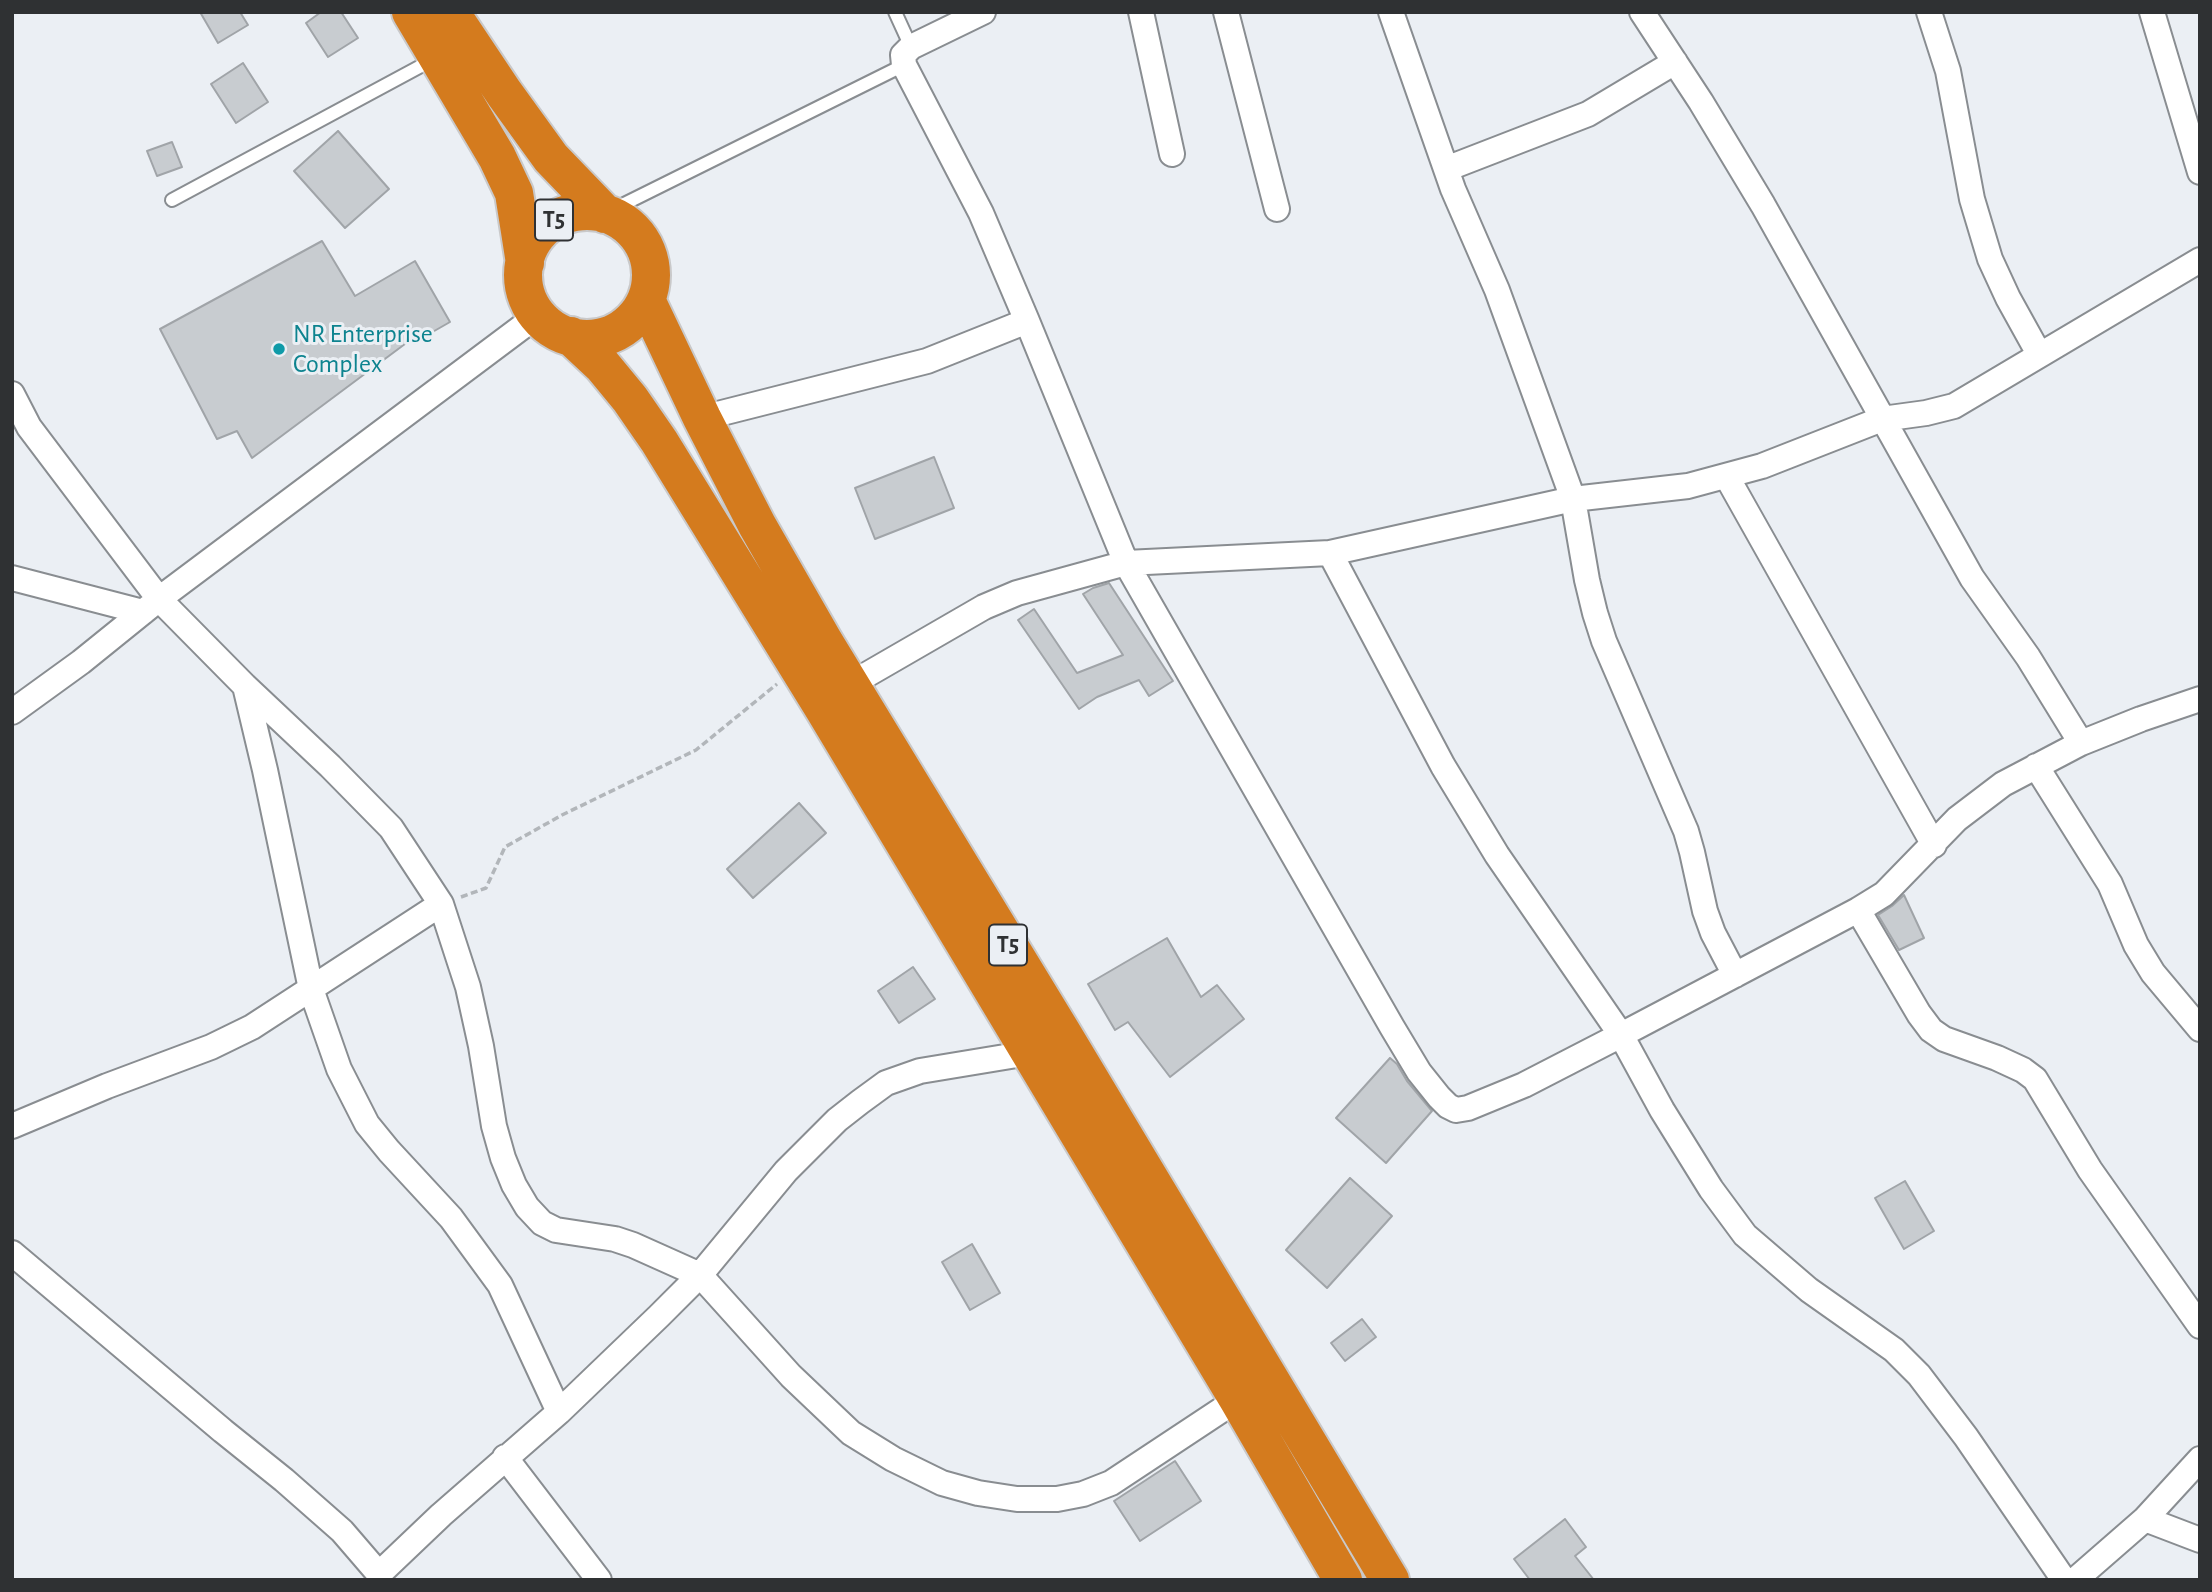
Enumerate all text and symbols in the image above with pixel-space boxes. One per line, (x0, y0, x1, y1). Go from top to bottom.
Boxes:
road number: T5 (535, 200, 573, 240)
place label: NR Enterprise Complex (293, 318, 433, 380)
marker: NR Enterprise Complex (271, 341, 287, 357)
road number: T5 (989, 925, 1027, 965)

